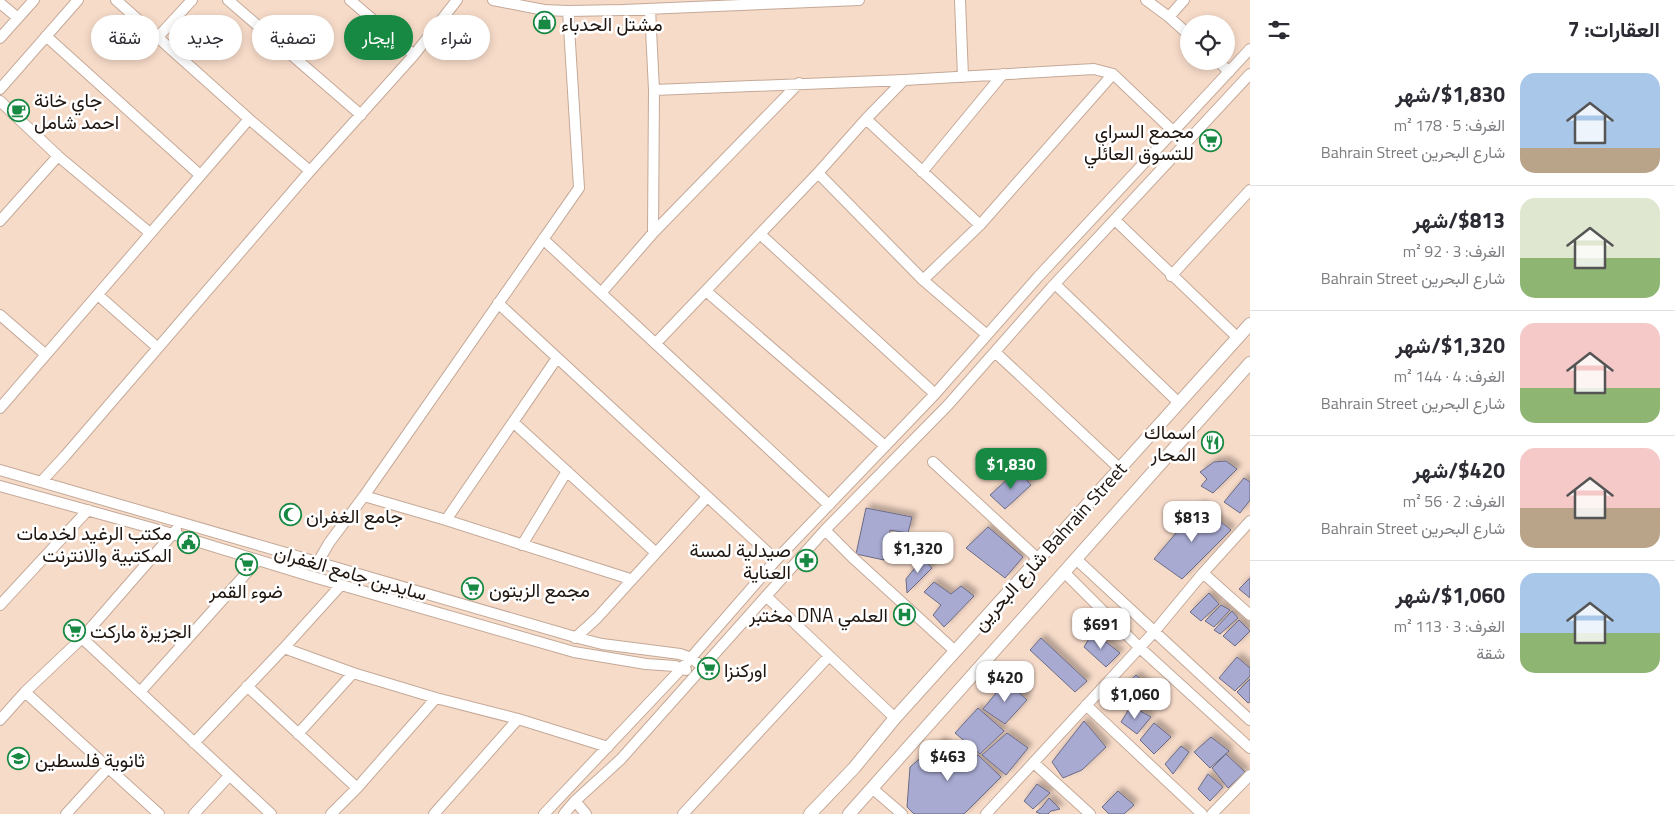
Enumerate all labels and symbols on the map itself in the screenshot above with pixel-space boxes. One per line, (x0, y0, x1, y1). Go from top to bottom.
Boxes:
place label: مشتل الحدباء (561, 9, 663, 38)
shop icon: مشتل الحدباء (533, 11, 557, 35)
place label: جاي خانة احمد شامل (34, 85, 119, 136)
cafe icon: جاي خانة احمد شامل (6, 98, 30, 122)
place label: مجمع السراي للتسوق العائلي (1084, 116, 1194, 169)
supermarket icon: مجمع السراي للتسوق العائلي (1198, 129, 1222, 153)
place label: اسماك المحار (1144, 417, 1196, 468)
restaurant icon: اسماك المحار (1200, 430, 1224, 454)
pin: $1,830 (970, 448, 1052, 490)
street label: شارع البحرين Bahrain Street (965, 455, 1133, 637)
pin: $813 (1162, 500, 1222, 543)
place label: جامع الغفران (306, 501, 403, 530)
mosque icon: جامع الغفران (278, 503, 302, 527)
place label: مكتب الرغيد لخدمات المكتبية والانترنت (16, 518, 172, 569)
public building icon: مكتب الرغيد لخدمات المكتبية والانترنت (176, 531, 200, 555)
pin: $1,320 (877, 532, 959, 574)
place label: صيدلية لمسة العناية (689, 535, 791, 586)
street label: سايدين جامع الغفران (271, 536, 431, 608)
pharmacy icon: صيدلية لمسة العناية (795, 548, 819, 572)
supermarket icon: ضوء القمر (234, 552, 258, 576)
place label: مجمع الزيتون (489, 575, 590, 604)
place label: ضوء القمر (208, 576, 283, 605)
supermarket icon: مجمع الزيتون (461, 577, 485, 601)
place label: مختبر DNA العلمي (748, 600, 888, 631)
hospital icon: مختبر DNA العلمي (892, 602, 916, 626)
pin: $691 (1071, 608, 1131, 650)
place label: الجزيرة ماركت (90, 616, 192, 645)
supermarket icon: الجزيرة ماركت (62, 618, 86, 642)
place label: اوركنزا (724, 655, 767, 684)
supermarket icon: اوركنزا (696, 657, 720, 681)
pin: $420 (975, 660, 1035, 703)
pin: $1,060 (1094, 678, 1176, 720)
pin: $463 (918, 740, 978, 782)
place label: ثانوية فلسطين (35, 745, 145, 774)
school or university icon: ثانوية فلسطين (7, 747, 31, 771)

